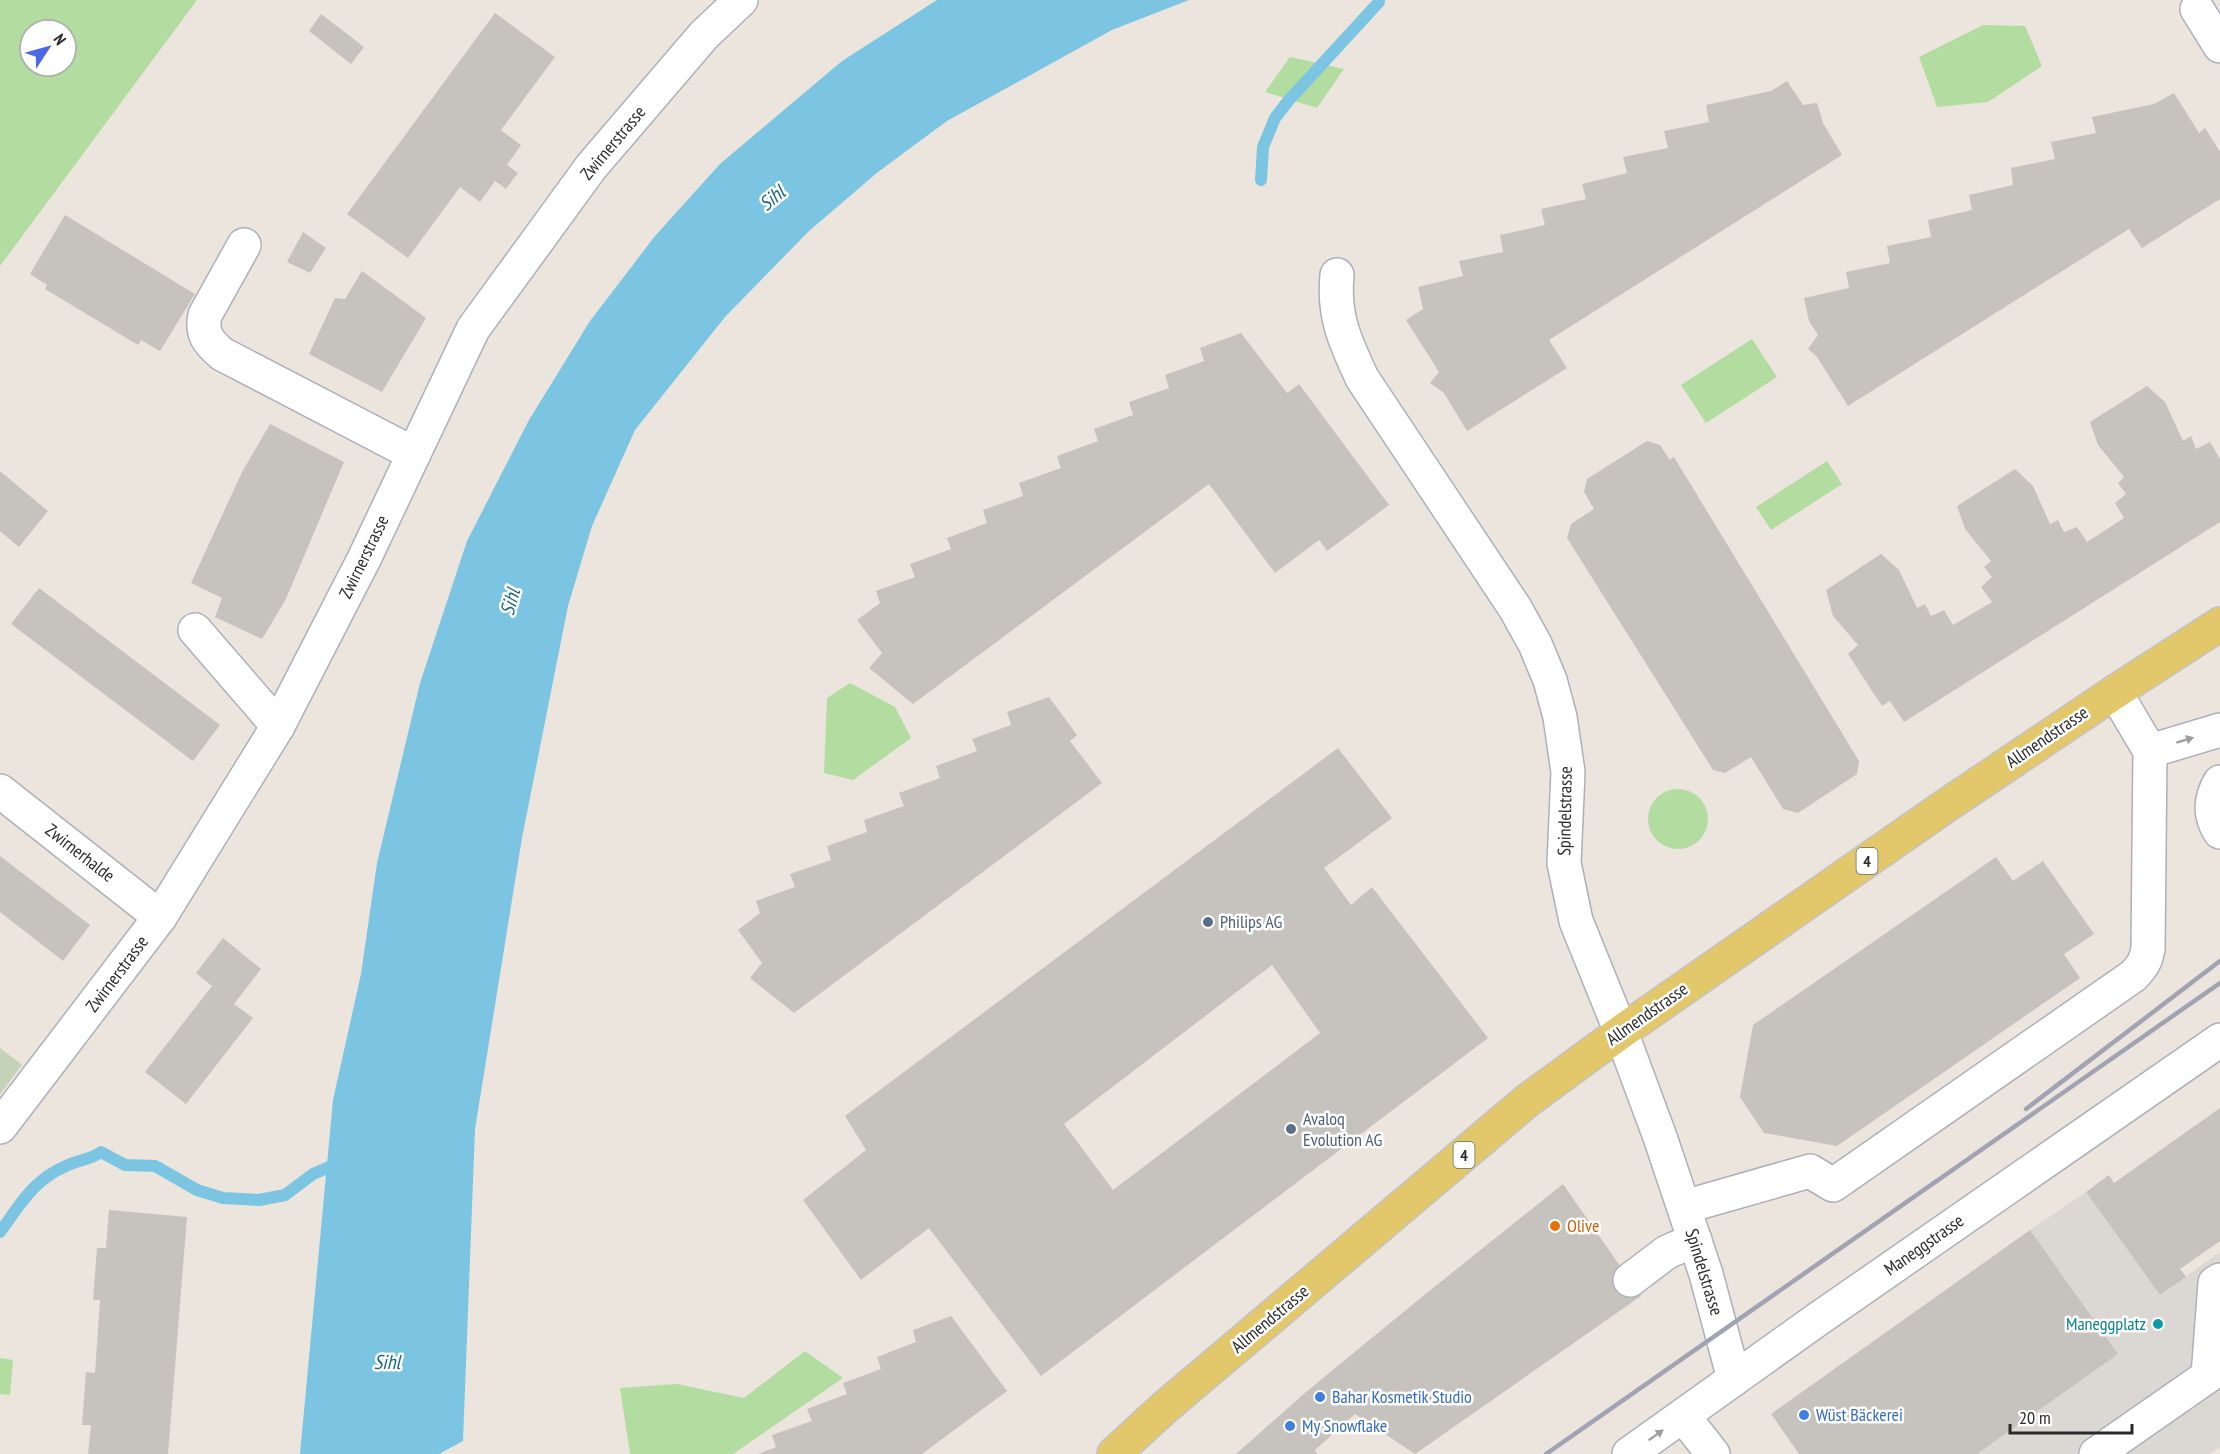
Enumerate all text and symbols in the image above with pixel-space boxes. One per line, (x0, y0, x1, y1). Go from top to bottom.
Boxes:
north arrow (18, 18, 78, 78)
text: N (50, 30, 71, 49)
street label: Zwirnerstrasse (575, 101, 650, 185)
water label: Sihl (754, 178, 792, 216)
street label: Zwirnerstrasse (333, 511, 394, 602)
water label: Sihl (494, 584, 527, 618)
street label: Allmendstrasse (2001, 701, 2092, 773)
one-way arrow (2176, 735, 2194, 744)
street label: Spindelstrasse (1552, 766, 1577, 856)
street label: Zwirnerhalde (41, 818, 120, 887)
road number: 4 (1856, 848, 1878, 874)
place label: Philips AG (1220, 910, 1282, 933)
marker: Philips AG (1201, 915, 1215, 929)
street label: Zwirnerstrasse (80, 931, 153, 1017)
street label: Allmendstrasse (1601, 977, 1692, 1050)
place label: Avaloq Evolution AG (1303, 1107, 1382, 1151)
marker: Avaloq Evolution AG (1284, 1122, 1298, 1136)
road number: 4 (1454, 1142, 1474, 1168)
street label: Maneggstrasse (1879, 1209, 1968, 1280)
place label: Olive (1567, 1214, 1599, 1237)
marker: Olive (1548, 1219, 1562, 1233)
street label: Spindelstrasse (1680, 1226, 1729, 1318)
street label: Allmendstrasse (1226, 1279, 1313, 1358)
place label: Maneggplatz (2066, 1312, 2146, 1335)
marker: Maneggplatz (2151, 1317, 2165, 1331)
water label: Sihl (374, 1349, 403, 1375)
place label: Bahar Kosmetik Studio (1332, 1385, 1472, 1408)
marker: Bahar Kosmetik Studio (1313, 1390, 1327, 1404)
scale bar (2010, 1397, 2132, 1435)
place label: Wüst Bäckerei (1816, 1403, 1903, 1426)
text: 20 m (2019, 1406, 2051, 1429)
marker: Wüst Bäckerei (1797, 1408, 1811, 1422)
place label: My Snowflake (1302, 1414, 1387, 1437)
marker: My Snowflake (1283, 1419, 1297, 1433)
one-way arrow (1648, 1429, 1664, 1441)

